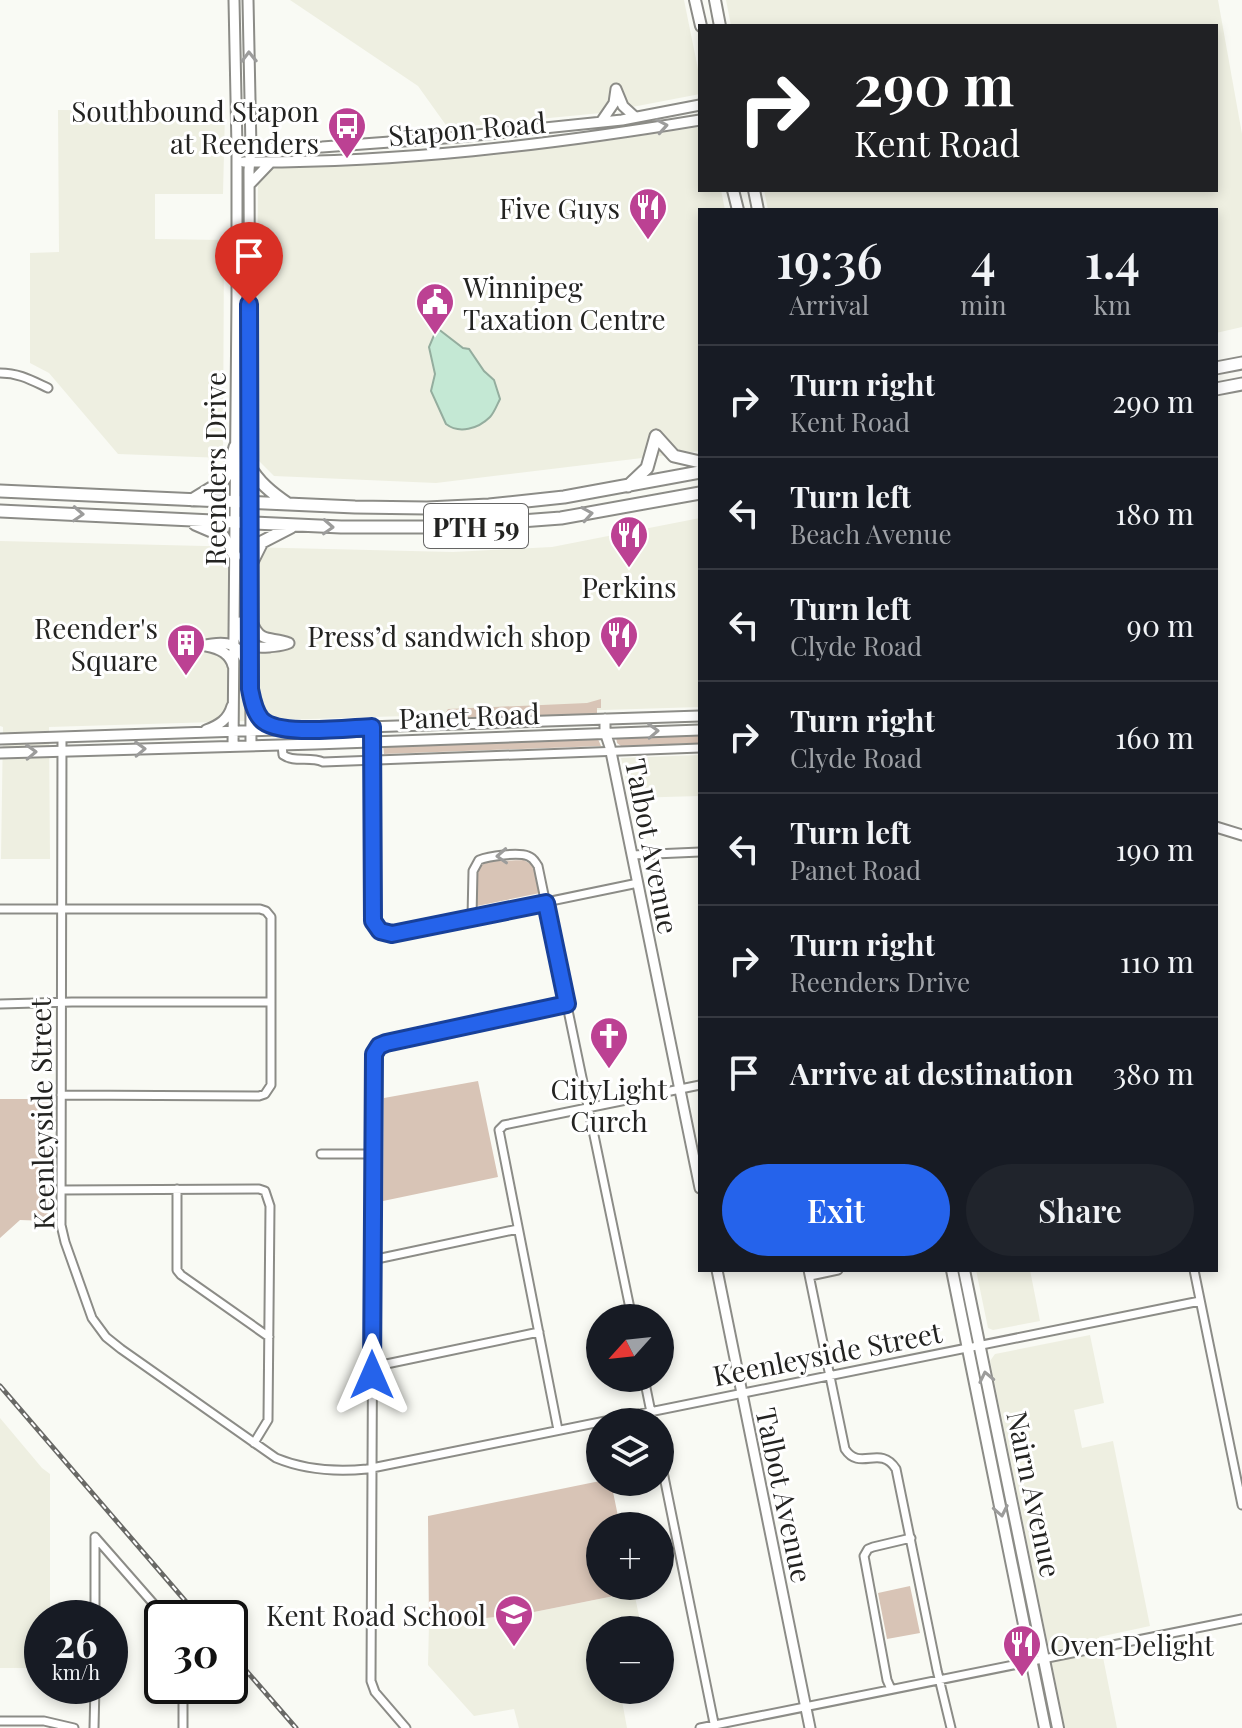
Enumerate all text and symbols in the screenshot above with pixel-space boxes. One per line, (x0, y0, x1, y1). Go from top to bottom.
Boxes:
text: 290 m (854, 46, 1014, 121)
one-way arrow (240, 50, 258, 63)
icon: right (722, 56, 826, 160)
place label: Southbound Stapon at Reenders (71, 92, 319, 161)
street label: Stapon Road (387, 103, 547, 153)
bus stop icon: Southbound Stapon at Reenders (326, 105, 368, 160)
text: Kent Road (854, 118, 1020, 166)
one-way arrow (655, 119, 669, 136)
restaurant icon: Five Guys (627, 186, 669, 241)
place label: Five Guys (499, 189, 620, 226)
pin (215, 222, 283, 304)
text: 19:36 (776, 227, 882, 291)
text: 4 (971, 227, 996, 291)
text: 1.4 (1084, 227, 1140, 291)
icon: arrive (227, 234, 271, 278)
place label: Winnipeg Taxation Centre (462, 268, 666, 337)
public building icon: Winnipeg Taxation Centre (414, 281, 456, 336)
text: Arrival (789, 287, 869, 322)
text: min (960, 287, 1007, 322)
text: km (1094, 287, 1131, 322)
text: Turn right (790, 364, 935, 404)
street label: Reenders Drive (196, 372, 233, 566)
icon: right (722, 379, 766, 423)
text: 290 m (1112, 381, 1194, 421)
text: Kent Road (790, 404, 910, 439)
text: Turn left (790, 476, 911, 516)
icon: left (722, 491, 766, 535)
text: 180 m (1115, 493, 1194, 533)
road number: PTH 59 (424, 504, 528, 548)
one-way arrow (72, 506, 85, 523)
one-way arrow (580, 506, 594, 523)
restaurant icon: Perkins (608, 514, 650, 569)
text: Beach Avenue (790, 516, 952, 551)
one-way arrow (322, 518, 335, 535)
place label: Perkins (582, 568, 676, 605)
text: Turn left (790, 588, 911, 628)
icon: left (722, 603, 766, 647)
text: 90 m (1127, 605, 1194, 645)
place label: Reender's Square (34, 609, 158, 678)
restaurant icon: Press’d sandwich shop (598, 614, 640, 669)
place label: Press’d sandwich shop (307, 617, 591, 654)
building icon: Reender's Square (165, 622, 207, 677)
text: Clyde Road (790, 628, 922, 663)
street label: Panet Road (398, 694, 540, 736)
text: Turn right (790, 700, 935, 740)
icon: right (722, 715, 766, 759)
text: 160 m (1115, 717, 1194, 757)
one-way arrow (647, 722, 660, 740)
one-way arrow (134, 740, 147, 757)
text: Clyde Road (790, 740, 922, 775)
one-way arrow (25, 744, 38, 761)
street label: Talbot Avenue (618, 755, 688, 937)
text: Turn left (790, 812, 911, 852)
icon: left (722, 827, 766, 871)
text: 190 m (1116, 829, 1194, 869)
one-way arrow (495, 848, 508, 865)
text: Panet Road (790, 852, 921, 887)
text: Turn right (790, 924, 935, 964)
icon: right (722, 939, 766, 983)
text: 110 m (1120, 941, 1194, 981)
text: Reenders Drive (790, 964, 970, 999)
street label: Keenleyside Street (20, 996, 62, 1230)
church icon: CityLight Curch (588, 1015, 630, 1070)
icon: arrive (722, 1051, 766, 1095)
text: Arrive at destination (790, 1053, 1073, 1093)
text: 380 m (1113, 1053, 1194, 1093)
place label: CityLight Curch (551, 1070, 669, 1139)
button: Exit (722, 1164, 950, 1256)
button: Share (966, 1164, 1194, 1256)
north arrow (586, 1304, 674, 1392)
map controls (586, 1304, 674, 1704)
street label: Keenleyside Street (709, 1312, 946, 1393)
position arrow (330, 1333, 414, 1417)
one-way arrow (978, 1371, 995, 1385)
street label: Talbot Avenue (748, 1404, 822, 1586)
button: layers (586, 1408, 674, 1496)
street label: Nairn Avenue (999, 1408, 1071, 1580)
one-way arrow (992, 1504, 1009, 1518)
button: + (586, 1512, 674, 1600)
school or university icon: Kent Road School (493, 1593, 535, 1648)
place label: Kent Road School (266, 1596, 486, 1633)
speed limit sign: 30 (144, 1600, 248, 1704)
text: 26 (54, 1615, 98, 1668)
button: − (586, 1616, 674, 1704)
restaurant icon: Oven Delight (1001, 1623, 1043, 1678)
place label: Oven Delight (1050, 1626, 1215, 1663)
text: km/h (52, 1658, 100, 1685)

